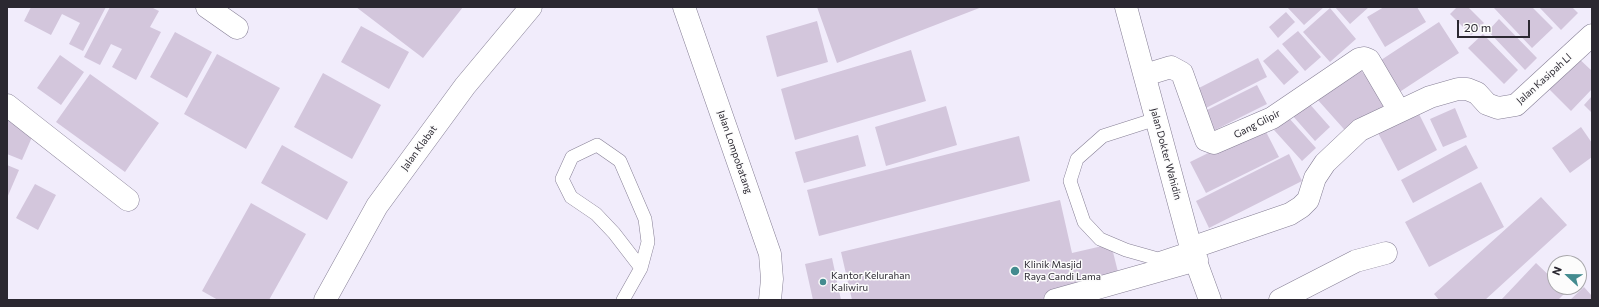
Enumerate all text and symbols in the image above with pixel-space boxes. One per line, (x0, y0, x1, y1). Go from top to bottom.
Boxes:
scale bar (1459, 12, 1532, 38)
text: 20 m (1464, 20, 1491, 34)
street label: Jalan Kasipah Ll (1514, 51, 1574, 107)
street label: Jalan Dokter Wahidin (1148, 107, 1184, 201)
street label: Gang Glipir (1232, 107, 1282, 141)
street label: Jalan Lompobatang (715, 109, 755, 195)
street label: Jalan Klabat (398, 123, 440, 173)
north arrow (1547, 255, 1587, 295)
place label: Klinik Masjid Raya Candi Lama (1024, 259, 1101, 282)
text: N (1549, 264, 1564, 277)
marker: Klinik Masjid Raya Candi Lama (1009, 265, 1021, 277)
place label: Kantor Kelurahan Kaliwiru (831, 270, 910, 294)
marker: Kantor Kelurahan Kaliwiru (818, 277, 828, 287)

